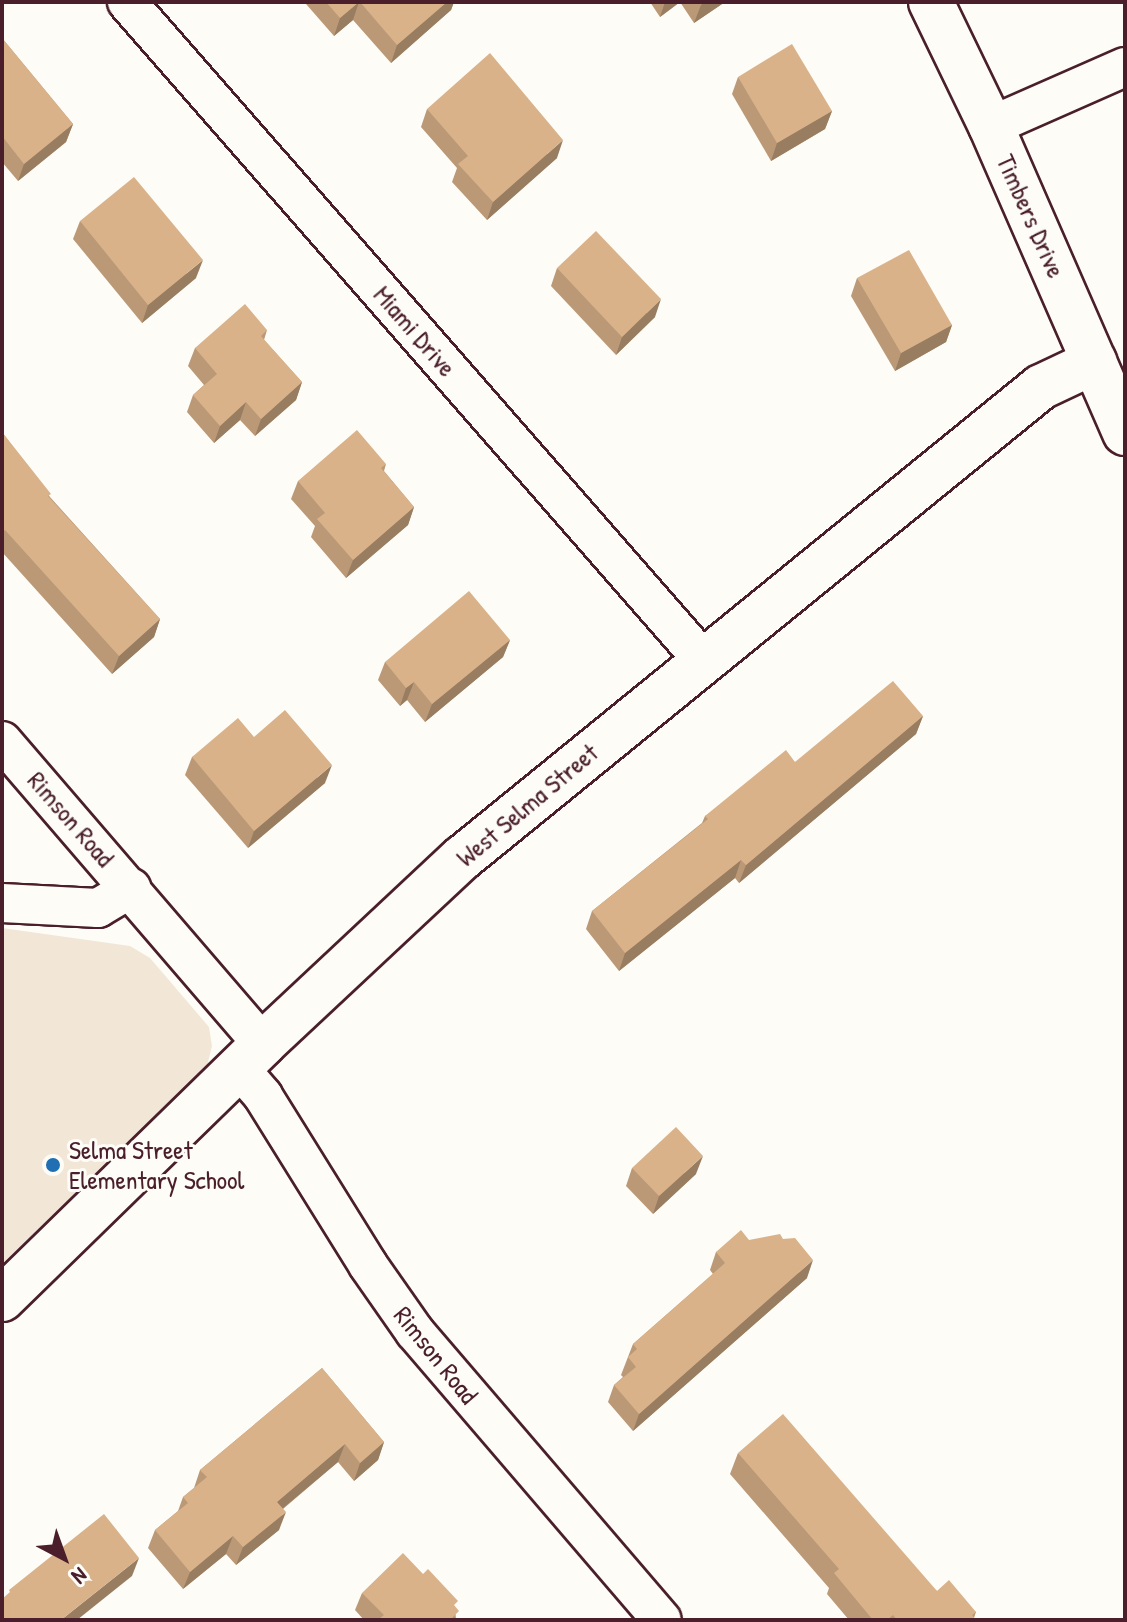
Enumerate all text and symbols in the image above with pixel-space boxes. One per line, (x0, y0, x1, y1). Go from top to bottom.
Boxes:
street label: Timbers Drive (990, 150, 1072, 282)
street label: Miami Drive (367, 279, 463, 383)
street label: West Selma Street (450, 737, 604, 873)
street label: Rimson Road (21, 765, 121, 873)
place label: Selma Street Elementary School (69, 1134, 244, 1196)
marker: Selma Street Elementary School (44, 1156, 62, 1174)
street label: Rimson Road (387, 1300, 485, 1410)
north arrow (24, 1518, 104, 1598)
text: N (65, 1561, 94, 1591)

